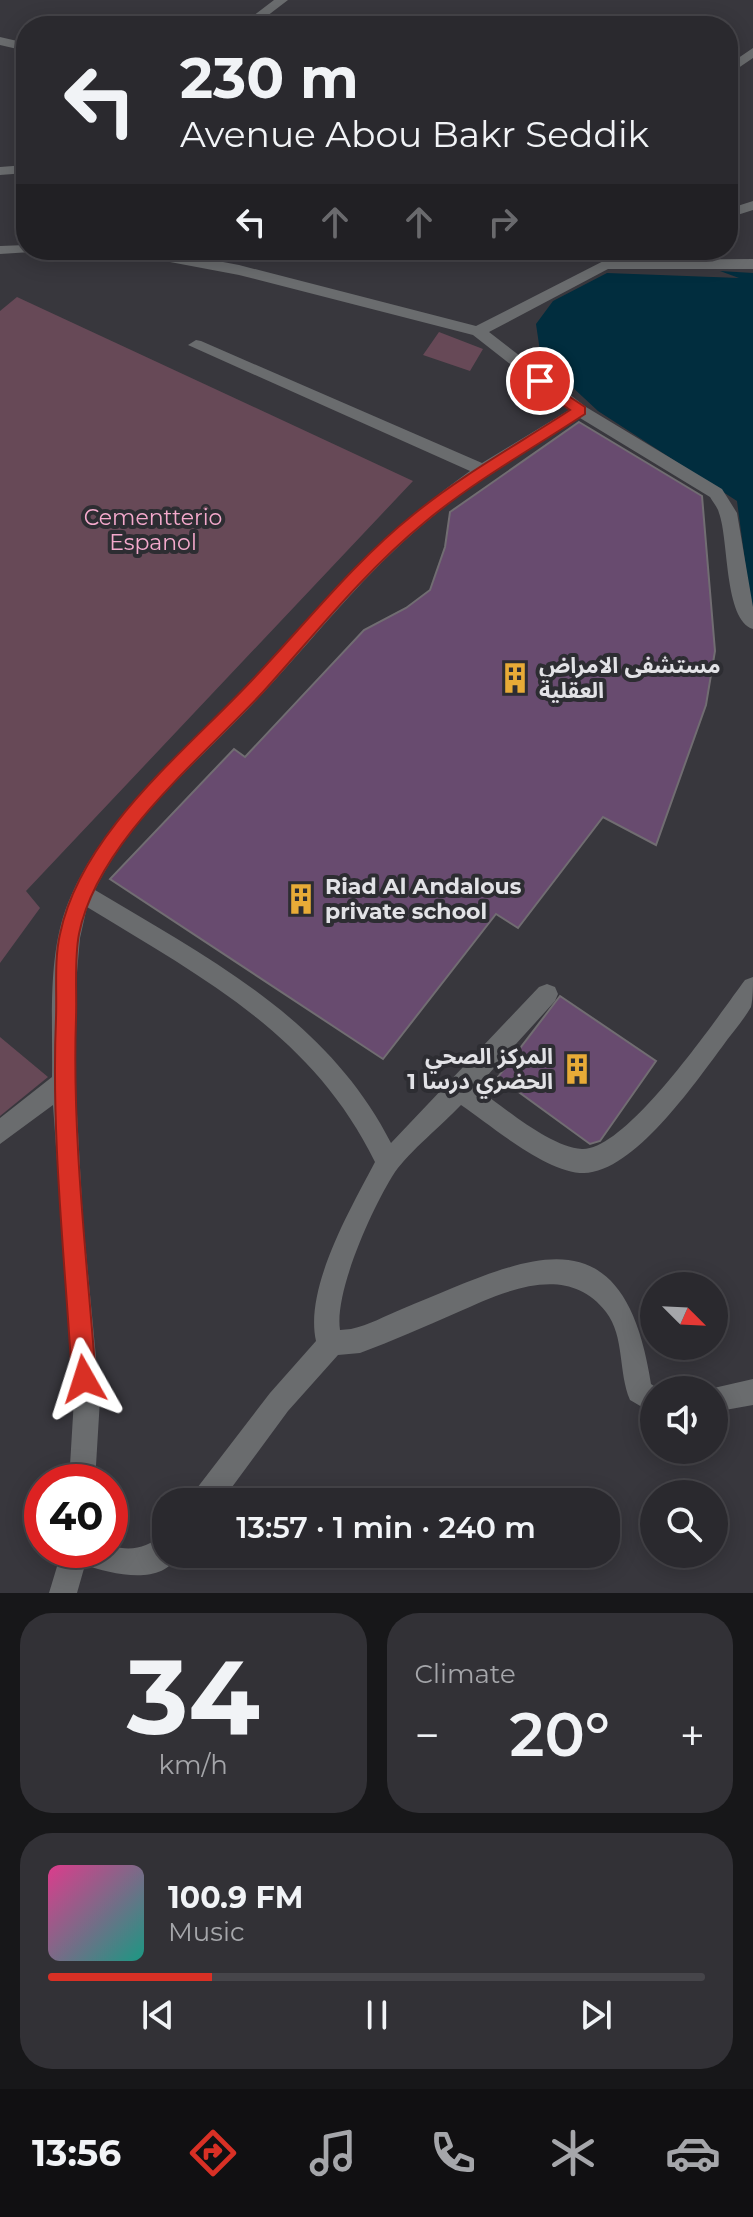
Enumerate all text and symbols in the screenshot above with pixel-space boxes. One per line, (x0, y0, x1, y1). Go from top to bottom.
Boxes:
text: 230 m (180, 44, 359, 112)
icon: left (48, 48, 152, 152)
text: Avenue Abou Bakr Seddik (180, 112, 649, 156)
icon: left (229, 200, 273, 244)
icon: ahead (313, 200, 357, 244)
icon: ahead (397, 200, 441, 244)
icon: right (481, 200, 525, 244)
pin (506, 347, 574, 415)
icon: arrive (518, 359, 562, 403)
park label: Cementterio Espanol (84, 504, 222, 556)
place label: مستشفى الامراض العقلية (539, 652, 720, 704)
building icon: مستشفى الامراض العقلية (498, 661, 532, 695)
place label: Riad Al Andalous private school (325, 873, 522, 925)
building icon: Riad Al Andalous private school (284, 882, 318, 916)
place label: المركز الصحي الحضري درسا 1 (407, 1043, 553, 1099)
building icon: المركز الصحي الحضري درسا 1 (560, 1052, 594, 1086)
north arrow (640, 1272, 728, 1360)
map controls (640, 1272, 728, 1568)
position arrow (42, 1337, 126, 1421)
button: sound (640, 1376, 728, 1464)
speed limit sign: 40 (24, 1464, 128, 1568)
button: search (640, 1480, 728, 1568)
text: 13:57 · 1 min · 240 m (236, 1509, 536, 1546)
text: 34 (127, 1633, 260, 1760)
text: Climate (415, 1658, 516, 1690)
text: 20° (510, 1698, 610, 1771)
text: − (415, 1708, 440, 1762)
text: + (680, 1708, 705, 1762)
text: km/h (159, 1749, 228, 1781)
text: 100.9 FM (168, 1879, 303, 1916)
text: Music (168, 1916, 245, 1948)
icon: previous (136, 1993, 180, 2037)
icon: pause (355, 1993, 399, 2037)
icon: next (574, 1993, 618, 2037)
icon: directions (185, 2125, 241, 2181)
icon: music (305, 2125, 361, 2181)
icon: phone (425, 2125, 481, 2181)
icon: climate (545, 2125, 601, 2181)
icon: car (665, 2125, 721, 2181)
text: 13:56 (32, 2131, 121, 2175)

